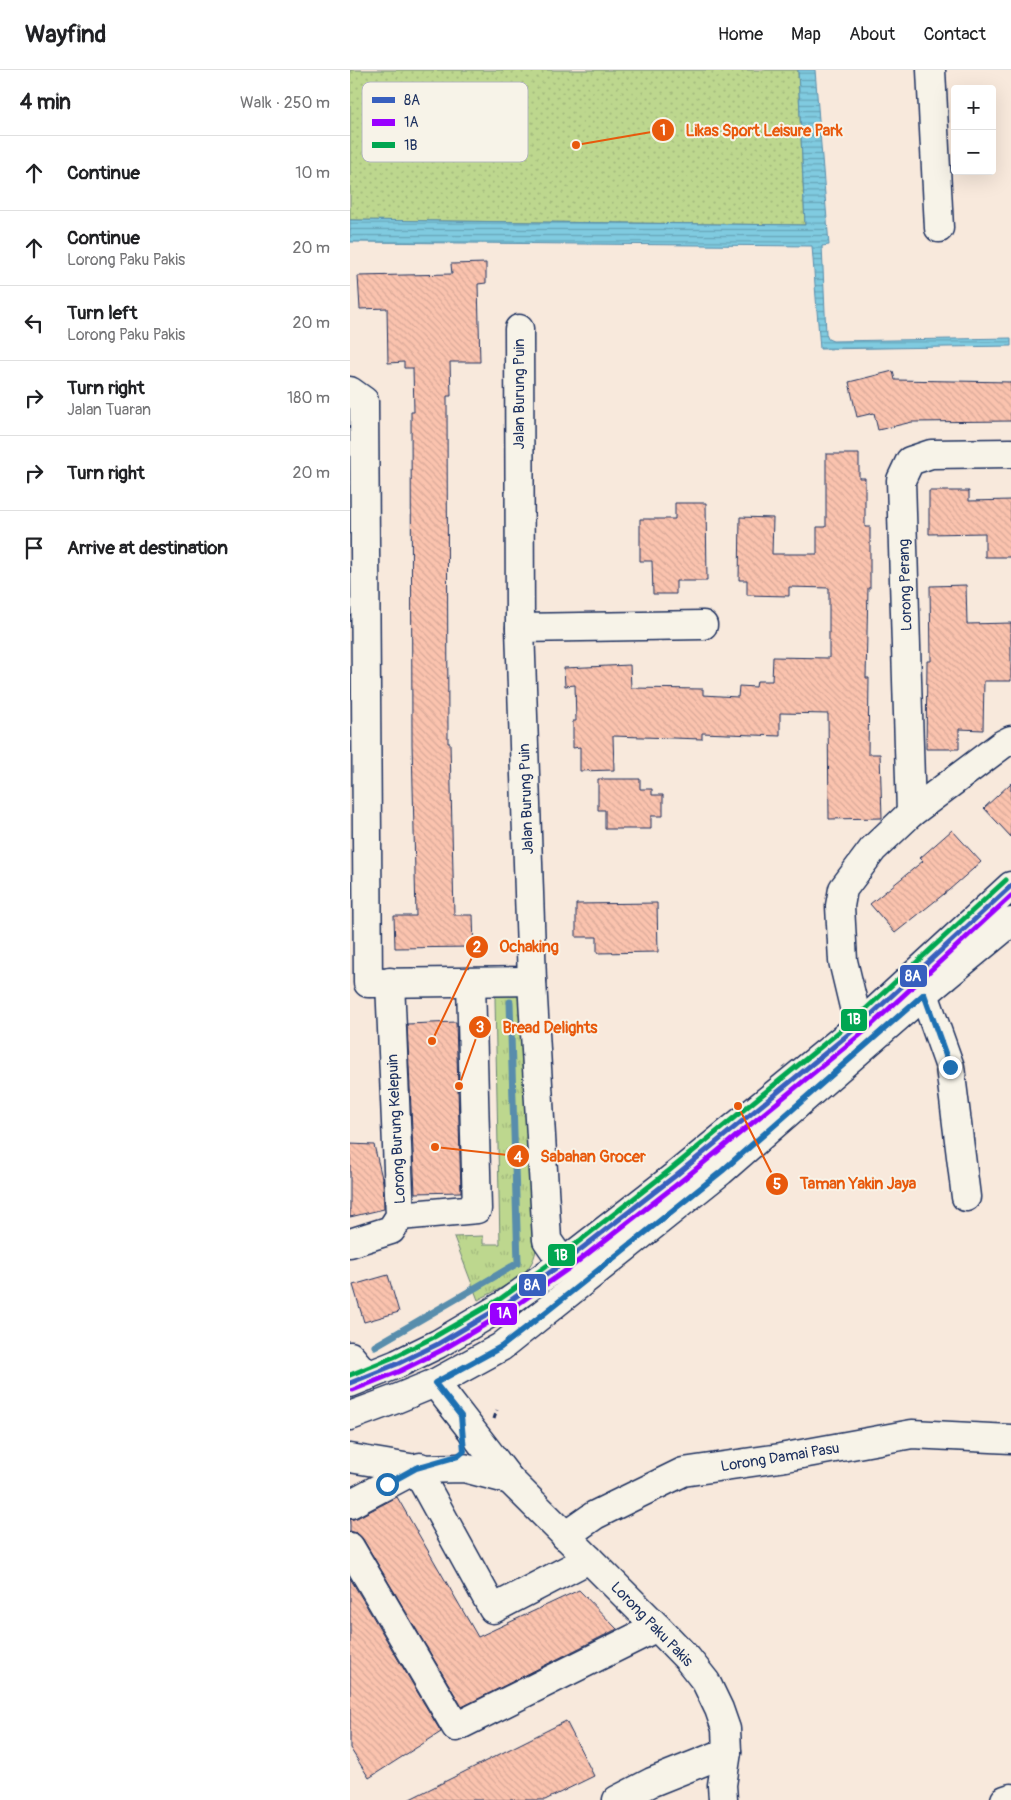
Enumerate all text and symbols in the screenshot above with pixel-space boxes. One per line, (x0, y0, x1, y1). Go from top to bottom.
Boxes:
text: Wayfind (25, 20, 106, 49)
text: Home (718, 23, 763, 46)
text: Map (791, 23, 821, 46)
text: About (849, 23, 895, 46)
text: Contact (923, 23, 986, 46)
legend (362, 82, 528, 162)
map controls (951, 85, 996, 175)
button: + (951, 85, 996, 130)
text: 4 min (20, 89, 71, 116)
text: 8A (404, 92, 420, 109)
text: Walk · 250 m (240, 93, 330, 113)
text: 1A (404, 114, 419, 131)
callout: Likas Sport Leisure Park (650, 114, 852, 145)
text: 1 (660, 121, 666, 140)
text: Likas Sport Leisure Park (685, 121, 843, 141)
button: − (951, 130, 996, 175)
text: 1B (404, 137, 417, 154)
icon: ahead (20, 159, 48, 187)
text: Continue (67, 161, 140, 185)
text: 10 m (295, 163, 330, 183)
text: Continue (67, 226, 140, 250)
icon: ahead (20, 234, 48, 262)
text: 20 m (292, 238, 330, 258)
text: Lorong Paku Pakis (67, 250, 185, 270)
text: Turn left (67, 301, 137, 325)
icon: left (20, 309, 48, 337)
text: 20 m (292, 313, 330, 333)
text: Lorong Paku Pakis (67, 325, 185, 345)
street label: Jalan Burung Puin (510, 338, 529, 450)
text: Turn right (67, 376, 145, 400)
icon: right (20, 384, 48, 412)
text: 180 m (287, 388, 330, 408)
text: Jalan Tuaran (67, 400, 151, 420)
icon: right (20, 459, 48, 487)
text: Turn right (67, 461, 145, 485)
text: 20 m (292, 463, 330, 483)
icon: arrive (20, 534, 48, 562)
text: Arrive at destination (67, 536, 228, 560)
street label: Lorong Perang (894, 538, 917, 631)
street label: Jalan Burung Puin (515, 743, 538, 855)
callout: Ochaking (465, 931, 569, 962)
text: Ochaking (499, 937, 559, 957)
text: 2 (473, 938, 481, 957)
line badge: 8A (899, 964, 928, 988)
text: 8A (905, 968, 921, 985)
line badge: 1B (840, 1008, 868, 1032)
text: 1B (847, 1011, 861, 1028)
callout: Bread Delights (467, 1012, 607, 1043)
text: 3 (476, 1018, 484, 1037)
text: Bread Delights (503, 1018, 598, 1038)
street label: Lorong Burung Kelepuin (383, 1054, 410, 1204)
route end (939, 1056, 962, 1079)
callout: Sabahan Grocer (506, 1141, 656, 1172)
text: Sabahan Grocer (540, 1147, 646, 1167)
text: 4 (514, 1148, 523, 1167)
callout: Taman Yakin Jaya (765, 1168, 926, 1199)
text: Taman Yakin Jaya (799, 1174, 917, 1194)
text: 5 (773, 1175, 781, 1194)
line badge: 1B (547, 1243, 576, 1267)
text: 1B (554, 1247, 568, 1264)
line badge: 8A (518, 1273, 547, 1297)
text: 8A (524, 1277, 540, 1294)
line badge: 1A (489, 1302, 518, 1326)
text: 1A (497, 1305, 511, 1322)
street label: Lorong Damai Pasu (719, 1439, 841, 1476)
route start (376, 1473, 399, 1496)
street label: Lorong Paku Pakis (606, 1578, 697, 1671)

